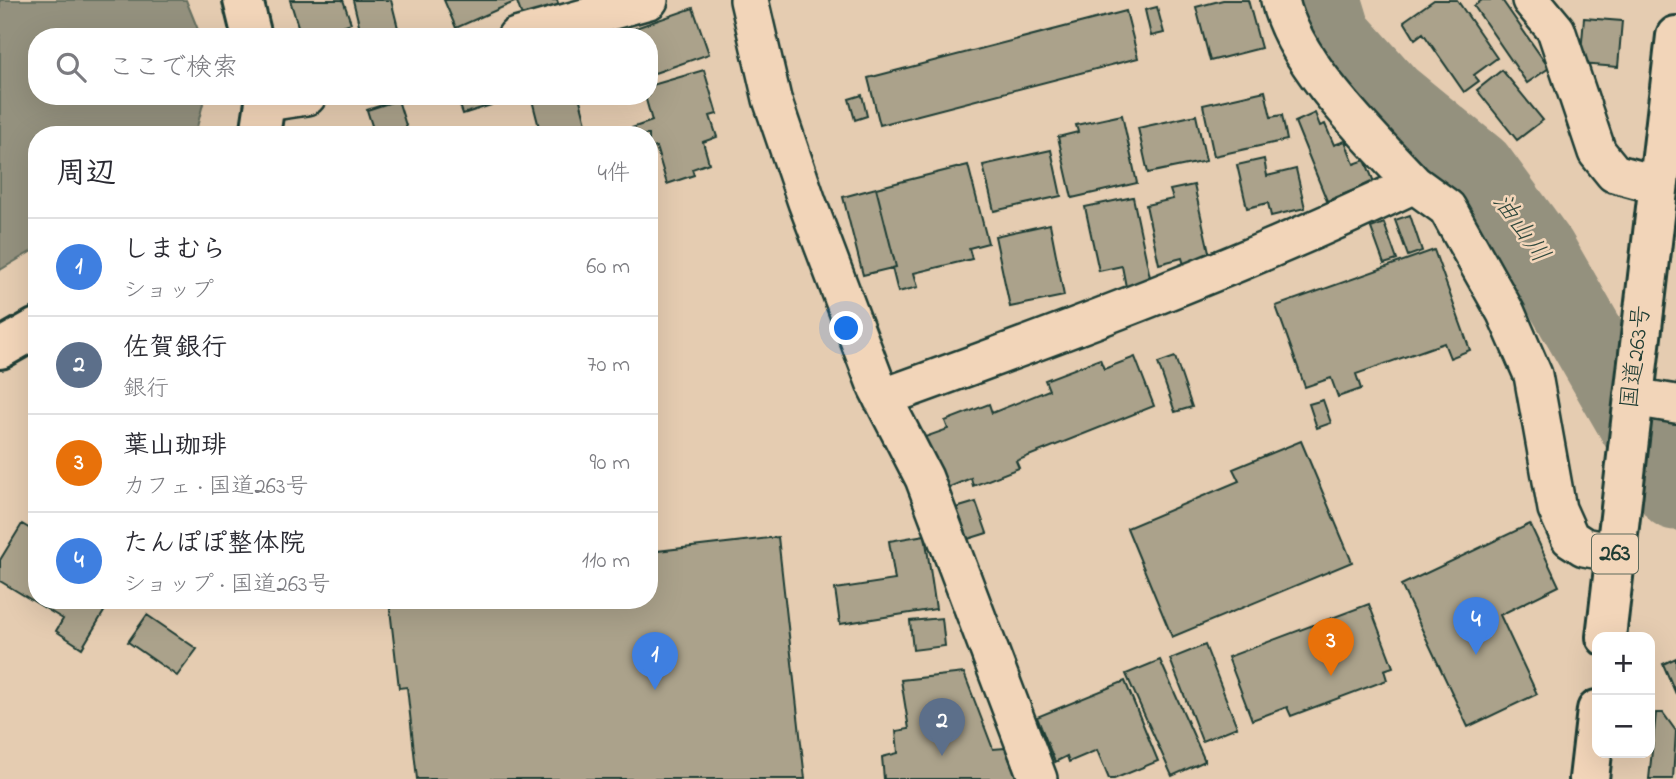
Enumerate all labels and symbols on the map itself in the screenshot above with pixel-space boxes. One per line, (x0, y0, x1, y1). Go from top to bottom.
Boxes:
water label: 油山川 (1482, 186, 1558, 272)
street label: 国道263号 (1613, 303, 1661, 411)
your location (829, 311, 863, 345)
road number: 263 (1592, 534, 1638, 574)
pin: 4 (1453, 597, 1499, 655)
pin: 3 (1308, 618, 1354, 676)
pin: 1 (632, 632, 678, 690)
pin: 2 (919, 698, 965, 756)

